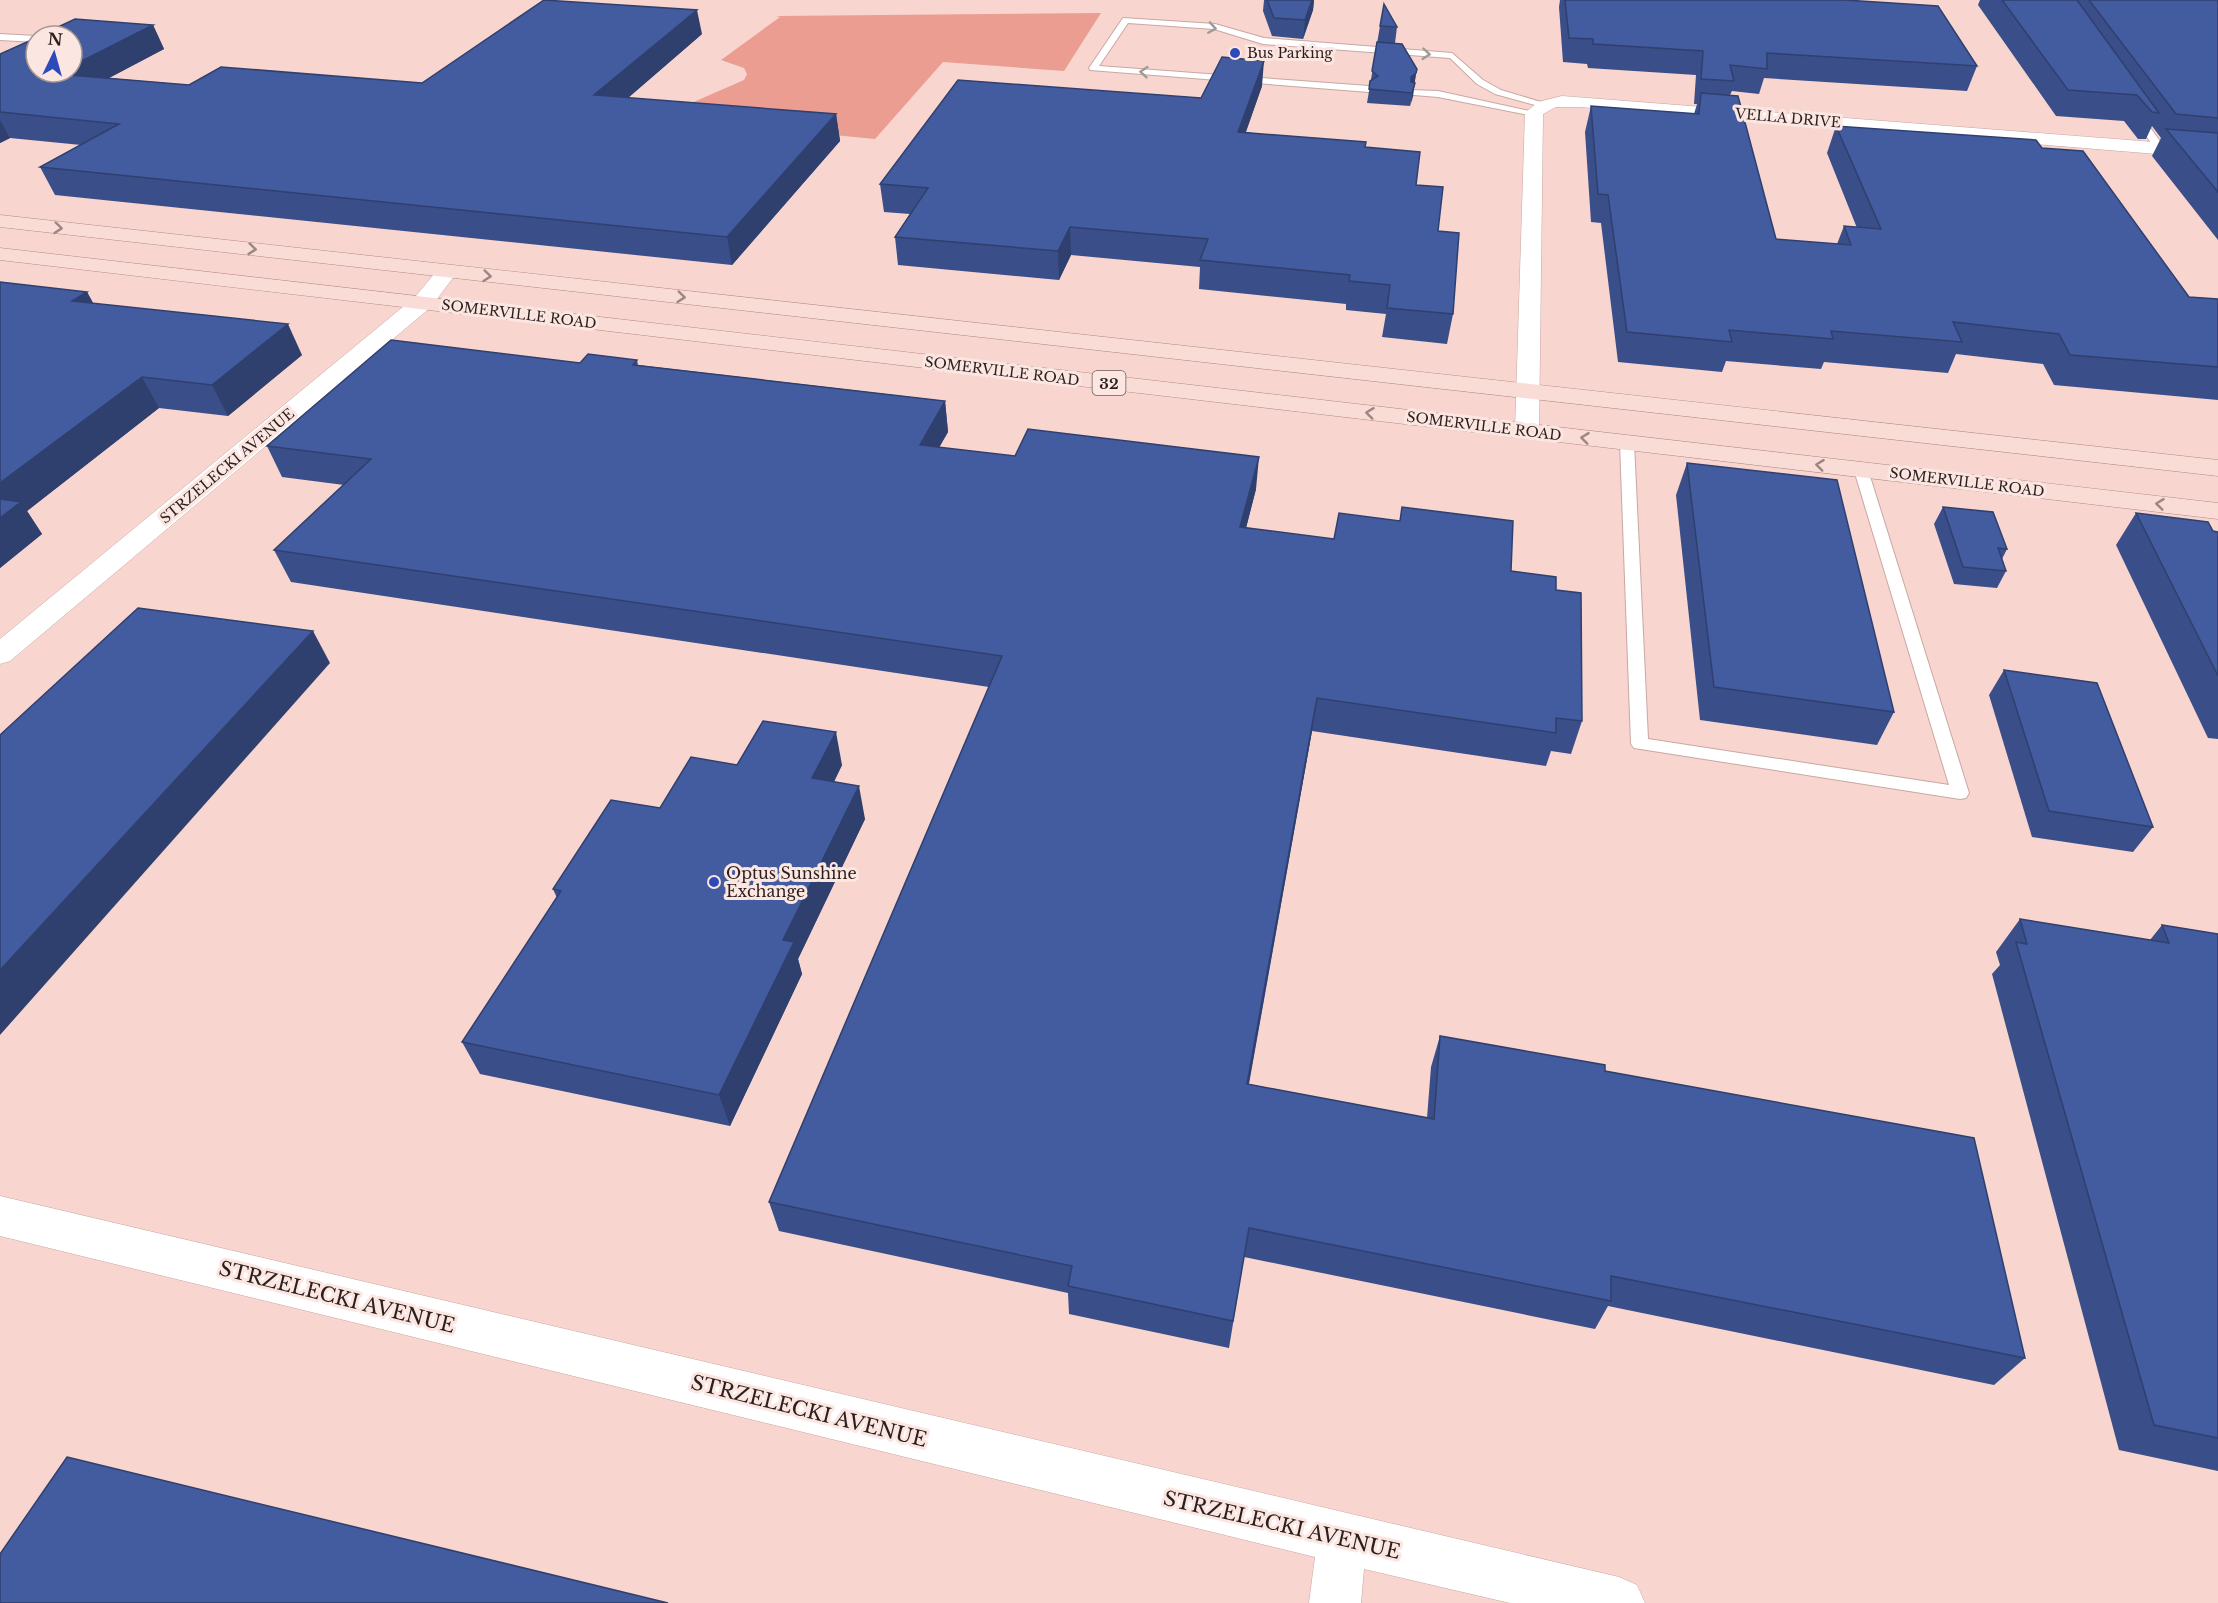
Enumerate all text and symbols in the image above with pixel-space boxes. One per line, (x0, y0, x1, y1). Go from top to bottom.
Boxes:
one-way arrow (1207, 21, 1217, 33)
north arrow (24, 24, 84, 84)
text: N (47, 28, 64, 50)
place label: Bus Parking (1247, 44, 1333, 62)
marker: Bus Parking (1228, 46, 1242, 60)
one-way arrow (1421, 47, 1430, 60)
one-way arrow (1139, 66, 1148, 79)
street label: VELLA DRIVE (1733, 104, 1842, 132)
one-way arrow (54, 221, 63, 234)
one-way arrow (247, 243, 257, 255)
one-way arrow (483, 269, 492, 281)
one-way arrow (677, 290, 686, 303)
street label: SOMERVILLE ROAD (440, 296, 598, 332)
street label: SOMERVILLE ROAD (923, 353, 1081, 389)
road number: 32 (1092, 371, 1126, 395)
street label: STRZELECKI AVENUE (156, 405, 298, 527)
one-way arrow (1366, 407, 1375, 420)
street label: SOMERVILLE ROAD (1405, 408, 1563, 444)
one-way arrow (1580, 432, 1589, 445)
one-way arrow (1816, 459, 1825, 472)
street label: SOMERVILLE ROAD (1888, 464, 2046, 500)
one-way arrow (2155, 498, 2164, 511)
place label: Optus Sunshine Exchange (726, 863, 857, 901)
marker: Optus Sunshine Exchange (707, 875, 721, 889)
street label: STRZELECKI AVENUE (217, 1256, 457, 1338)
street label: STRZELECKI AVENUE (689, 1370, 929, 1452)
street label: STRZELECKI AVENUE (1161, 1486, 1403, 1564)

